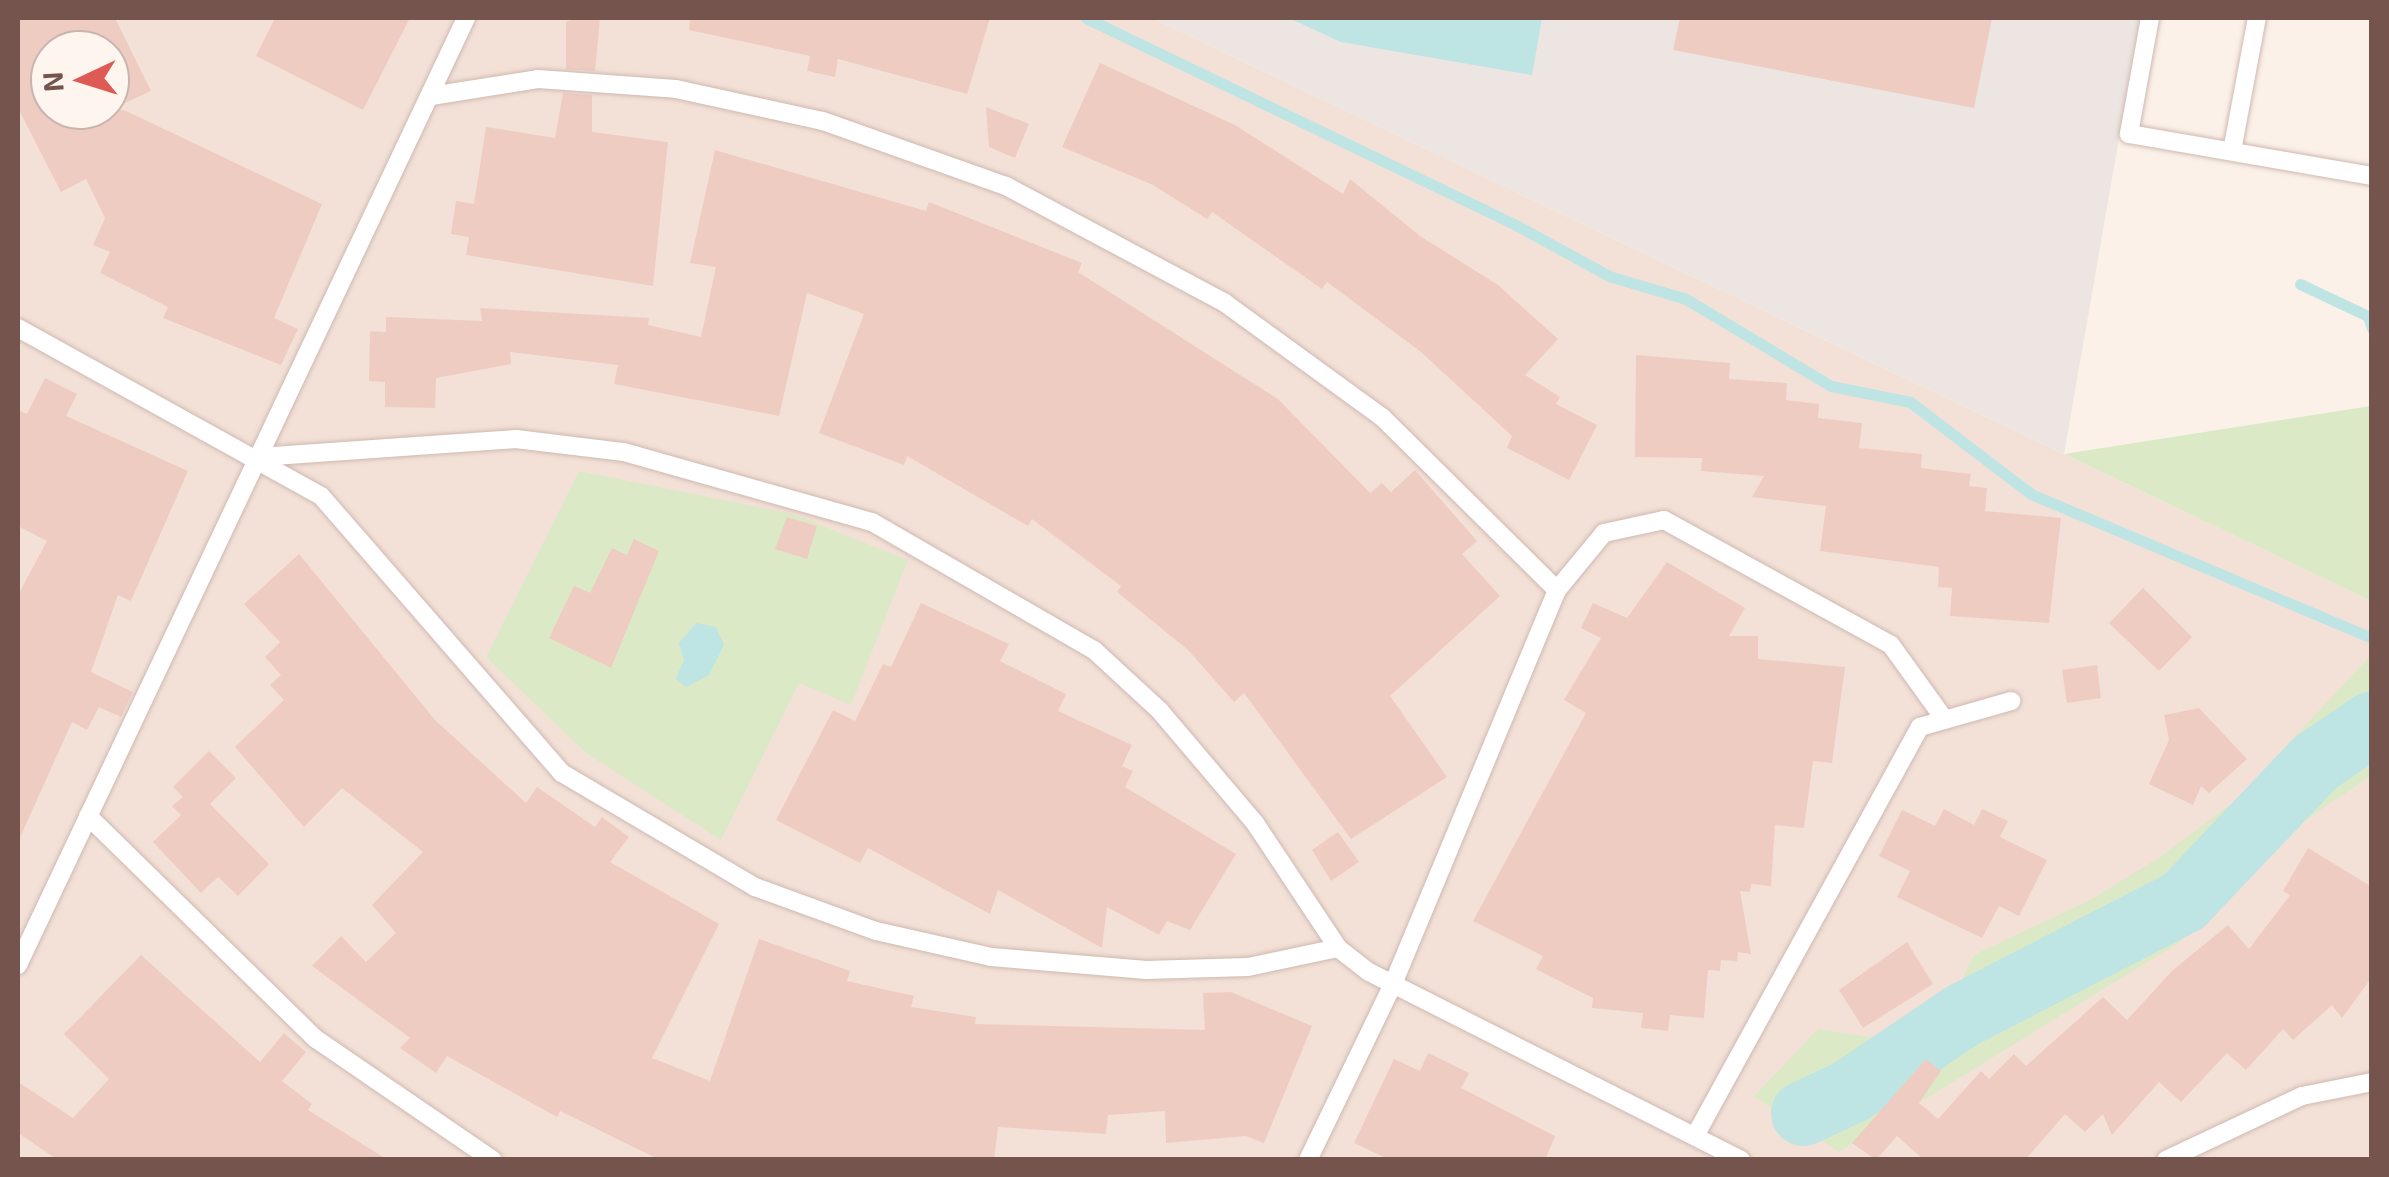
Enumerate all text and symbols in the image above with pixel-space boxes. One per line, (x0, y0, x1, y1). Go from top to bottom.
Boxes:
north arrow (30, 30, 130, 130)
text: N (34, 71, 70, 93)

